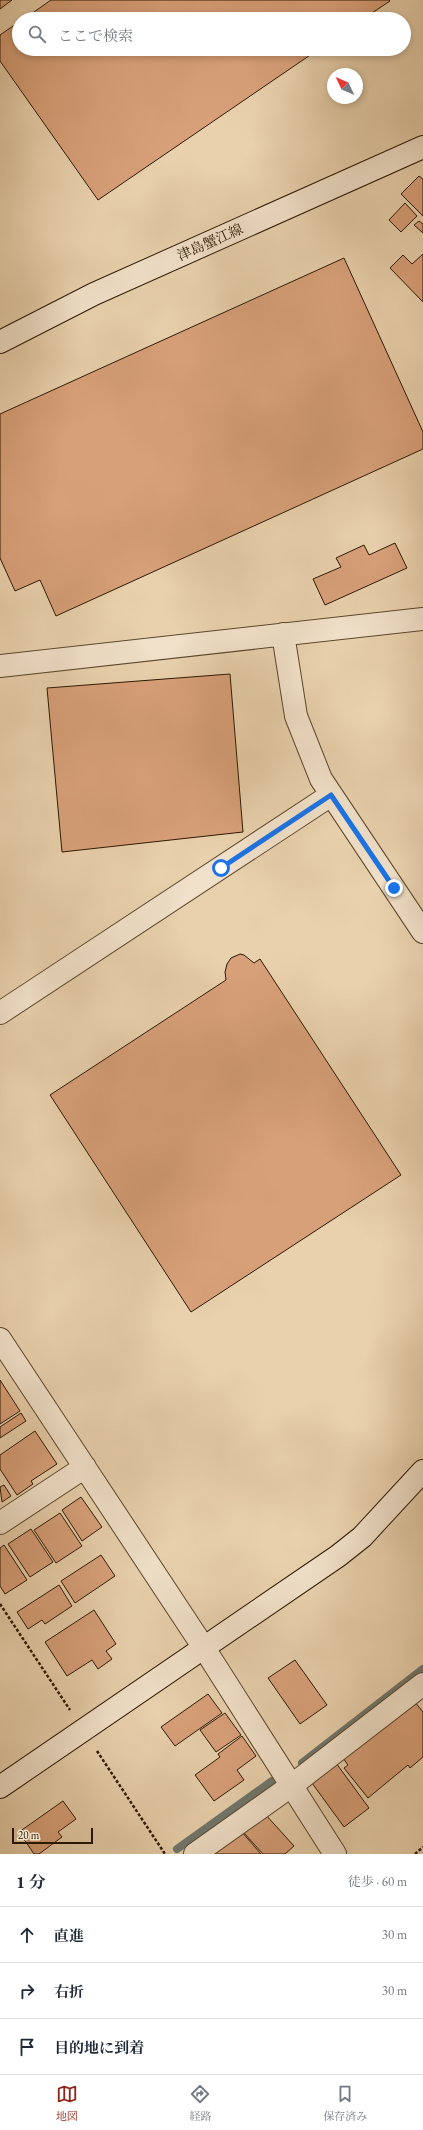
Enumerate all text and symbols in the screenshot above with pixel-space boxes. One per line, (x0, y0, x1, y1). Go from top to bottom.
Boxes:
search box (12, 12, 411, 56)
icon: search (26, 23, 48, 45)
text: ここで検索 (58, 26, 133, 45)
north arrow (327, 68, 363, 104)
street label: 津島蟹江線 (174, 220, 246, 264)
route start (212, 859, 230, 877)
route end (385, 879, 403, 897)
scale bar (12, 1826, 93, 1845)
text: 20 m (18, 1828, 39, 1842)
text: 1 分 (16, 1871, 46, 1893)
text: 徒歩 · 60 m (348, 1873, 407, 1890)
icon: ahead (16, 1924, 38, 1946)
text: 直進 (54, 1926, 84, 1945)
text: 30 m (382, 1926, 407, 1943)
icon: right (16, 1980, 38, 2002)
text: 右折 (54, 1982, 84, 2001)
text: 30 m (382, 1982, 407, 1999)
icon: arrive (16, 2036, 38, 2058)
text: 目的地に到着 (54, 2038, 144, 2057)
tab: 地図 (56, 2083, 78, 2123)
tab: 経路 (189, 2083, 211, 2123)
tab: 保存済み (323, 2083, 367, 2123)

